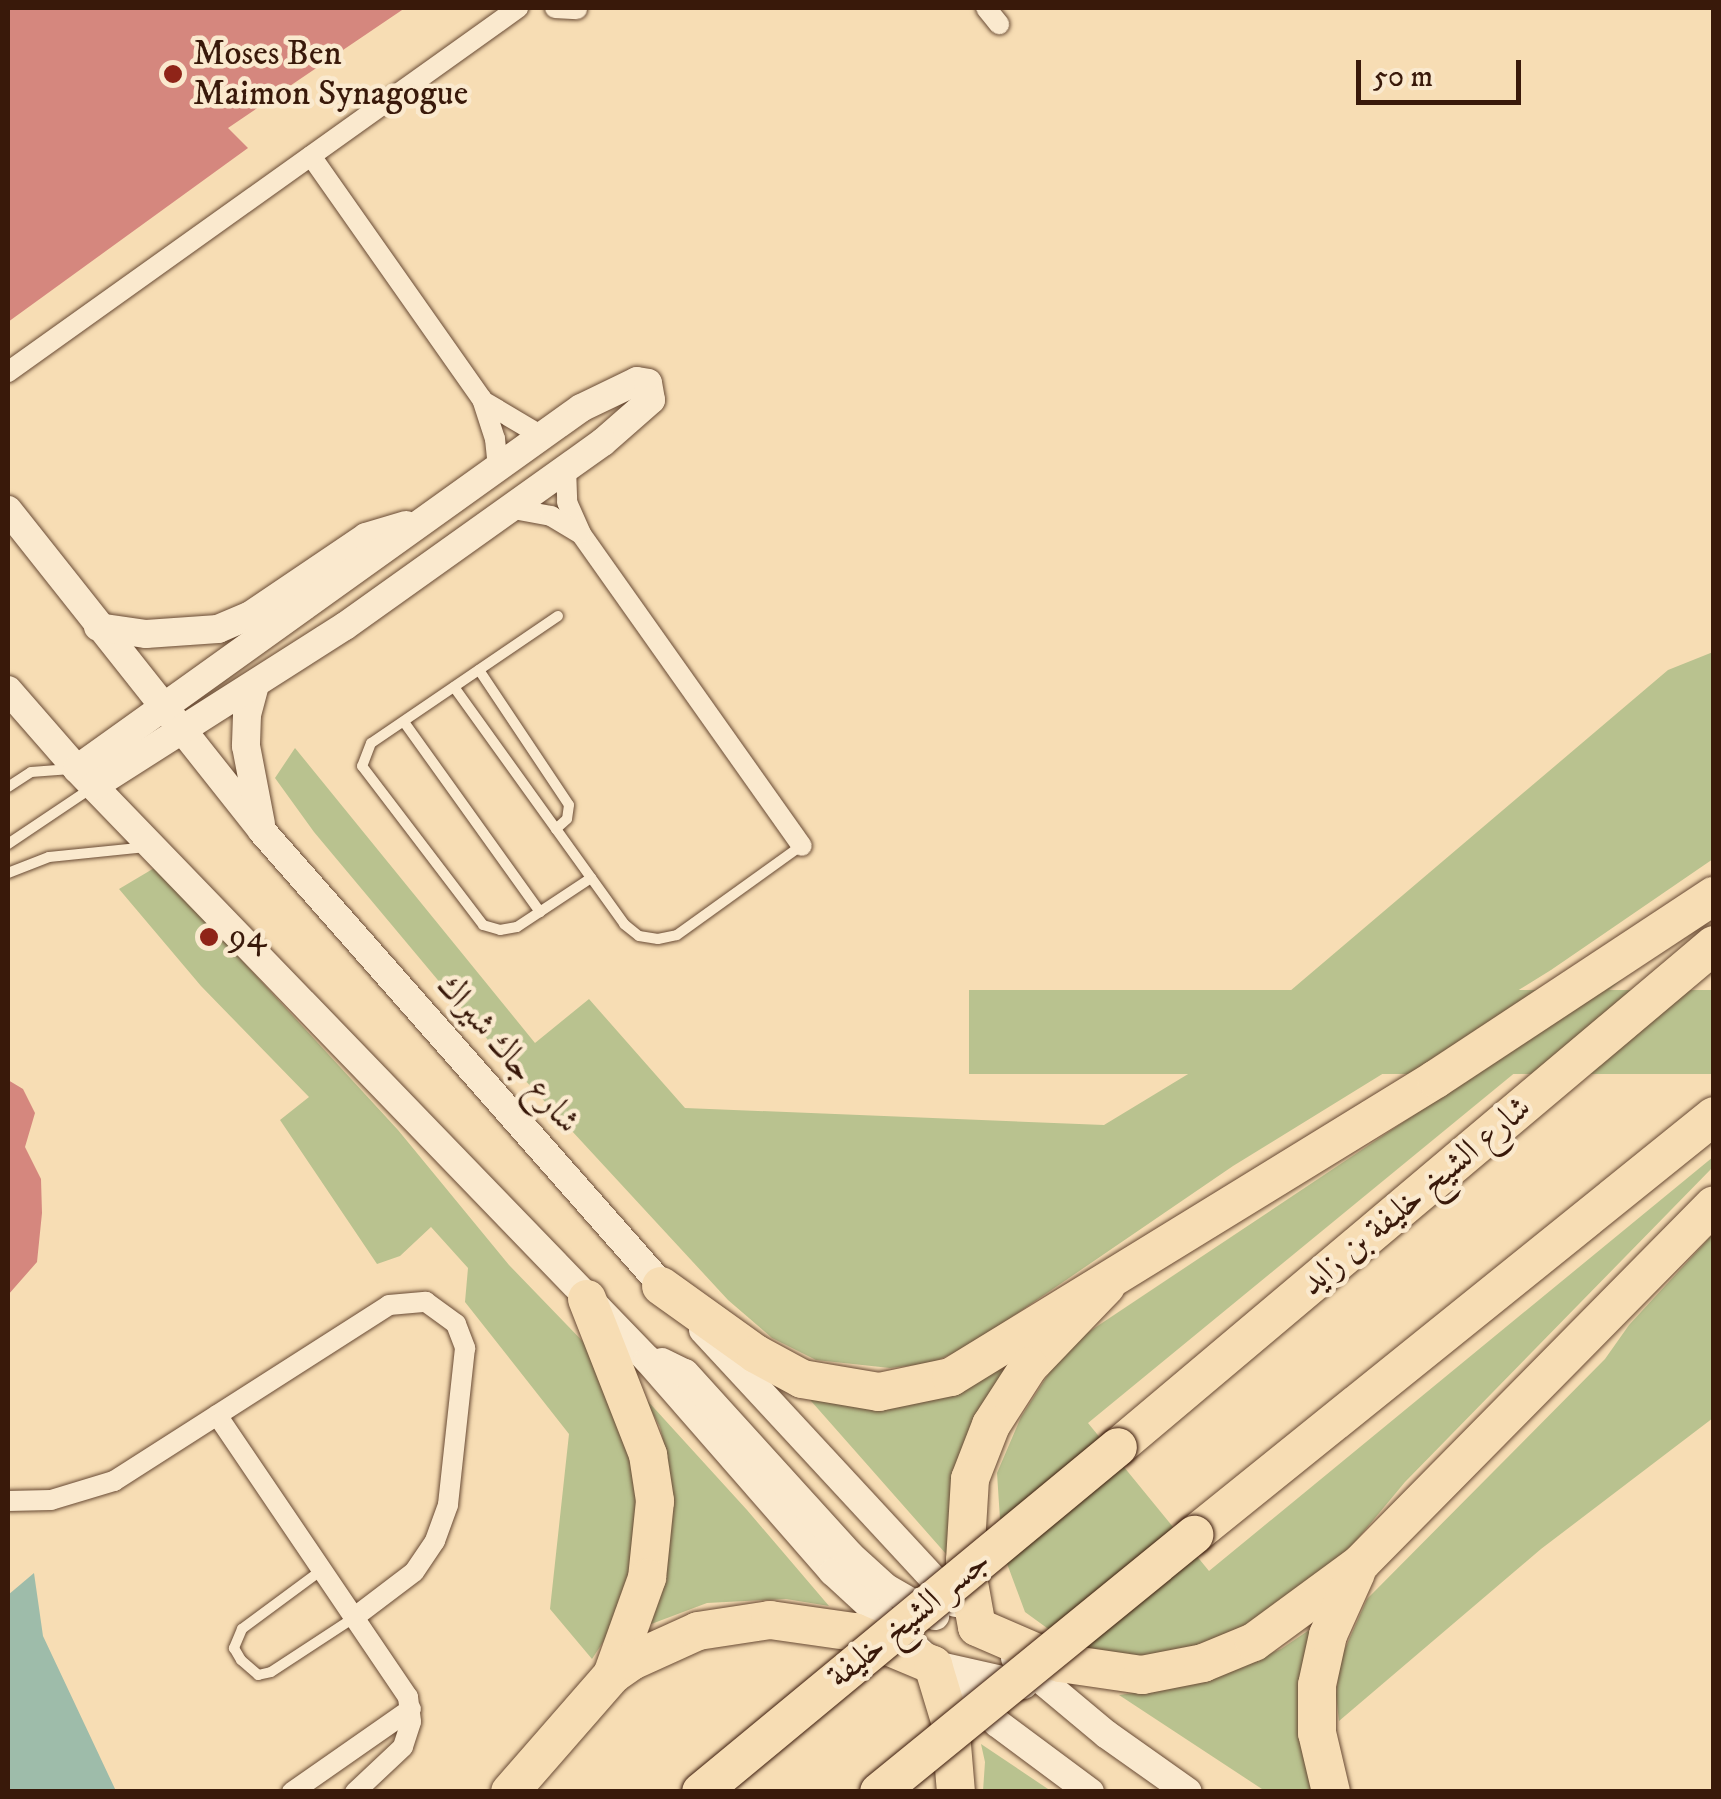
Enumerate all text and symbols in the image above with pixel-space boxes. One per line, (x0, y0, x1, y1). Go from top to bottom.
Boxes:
place label: Moses Ben Maimon Synagogue (193, 33, 468, 115)
scale bar (1361, 40, 1526, 102)
text: 50 m (1373, 59, 1433, 96)
marker: Moses Ben Maimon Synagogue (162, 63, 184, 85)
place label: 94 (229, 916, 267, 958)
marker: 94 (198, 926, 220, 948)
street label: شارع جاك شيراك (427, 966, 589, 1142)
street label: شارع الشيخ خليفة بن زايد (1292, 1087, 1540, 1305)
street label: جسر الشيخ خليفة (819, 1540, 999, 1698)

